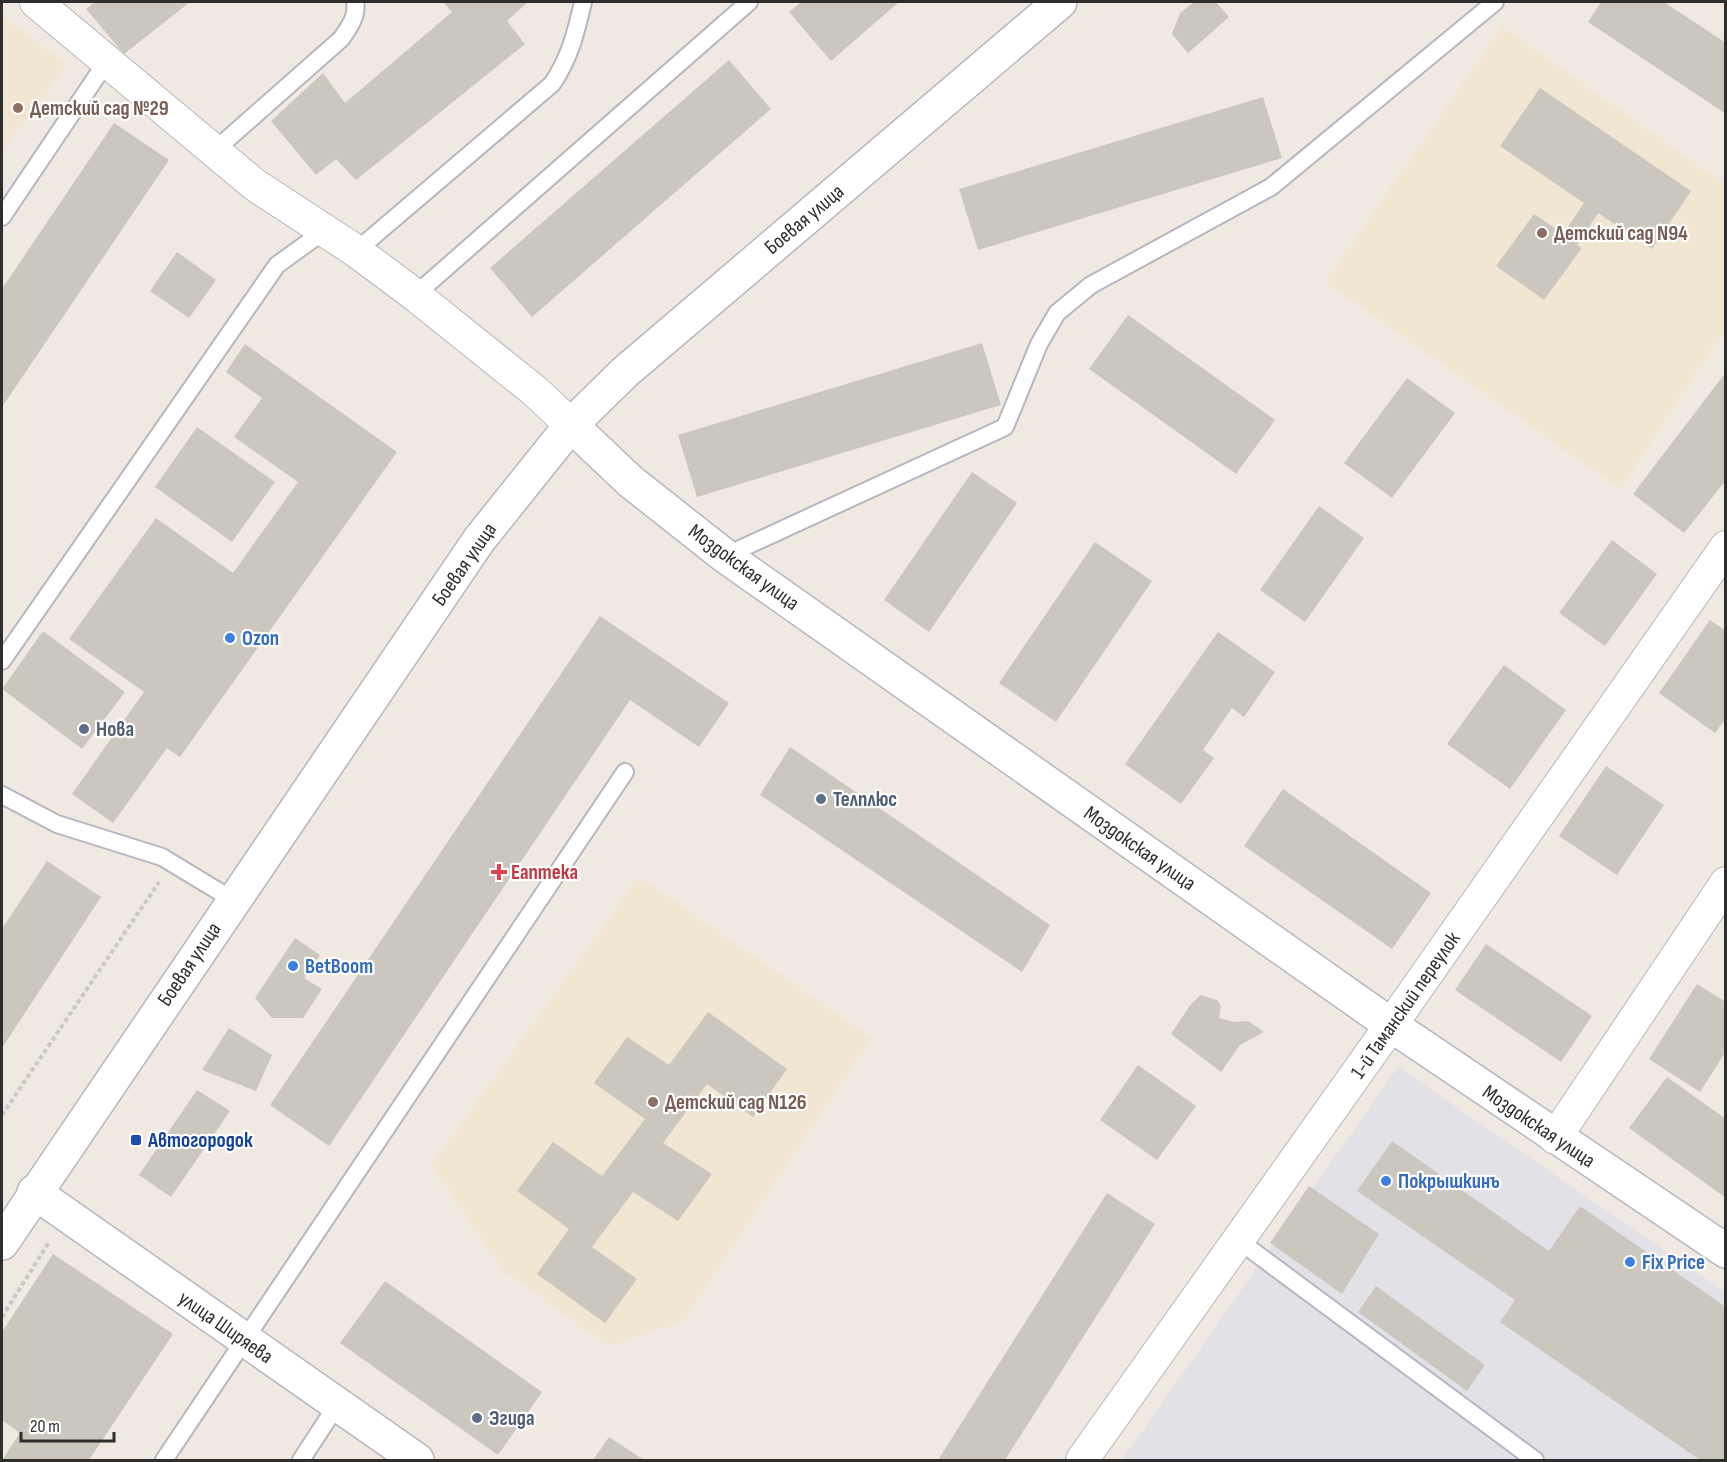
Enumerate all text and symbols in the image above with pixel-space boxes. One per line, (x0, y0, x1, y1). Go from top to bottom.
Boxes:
place label: Детский сад №29 (30, 96, 169, 121)
marker: Детский сад №29 (11, 101, 25, 115)
street label: Боевая улица (760, 179, 849, 260)
place label: Детский сад N94 (1554, 221, 1688, 246)
marker: Детский сад N94 (1535, 226, 1549, 240)
street label: Боевая улица (427, 518, 502, 611)
street label: Моздокская улица (683, 519, 804, 616)
place label: Ozon (242, 626, 279, 651)
marker: Ozon (223, 631, 237, 645)
place label: Нова (96, 717, 134, 742)
marker: Нова (77, 722, 91, 736)
place label: Телплюс (833, 787, 897, 812)
marker: Телплюс (814, 792, 828, 806)
street label: Моздокская улица (1079, 801, 1200, 896)
place label: Еаптека (511, 860, 578, 885)
marker: Еаптека (492, 865, 506, 879)
street label: Боевая улица (152, 918, 227, 1011)
street label: 1-й Таманский переулок (1345, 927, 1465, 1083)
place label: BetBoom (305, 954, 373, 979)
marker: BetBoom (286, 959, 300, 973)
street label: Моздокская улица (1478, 1080, 1600, 1173)
place label: Детский сад N126 (665, 1090, 807, 1115)
marker: Детский сад N126 (646, 1095, 660, 1109)
place label: Автогородок (147, 1128, 253, 1153)
marker: Автогородок (129, 1133, 143, 1147)
place label: Покрышкинъ (1398, 1169, 1500, 1194)
marker: Покрышкинъ (1379, 1174, 1393, 1188)
place label: Fix Price (1642, 1250, 1705, 1275)
marker: Fix Price (1623, 1255, 1637, 1269)
street label: улица Ширяева (174, 1286, 278, 1369)
scale bar (21, 1405, 114, 1443)
place label: Эгида (489, 1406, 535, 1431)
marker: Эгида (470, 1411, 484, 1425)
text: 20 m (30, 1416, 60, 1437)

